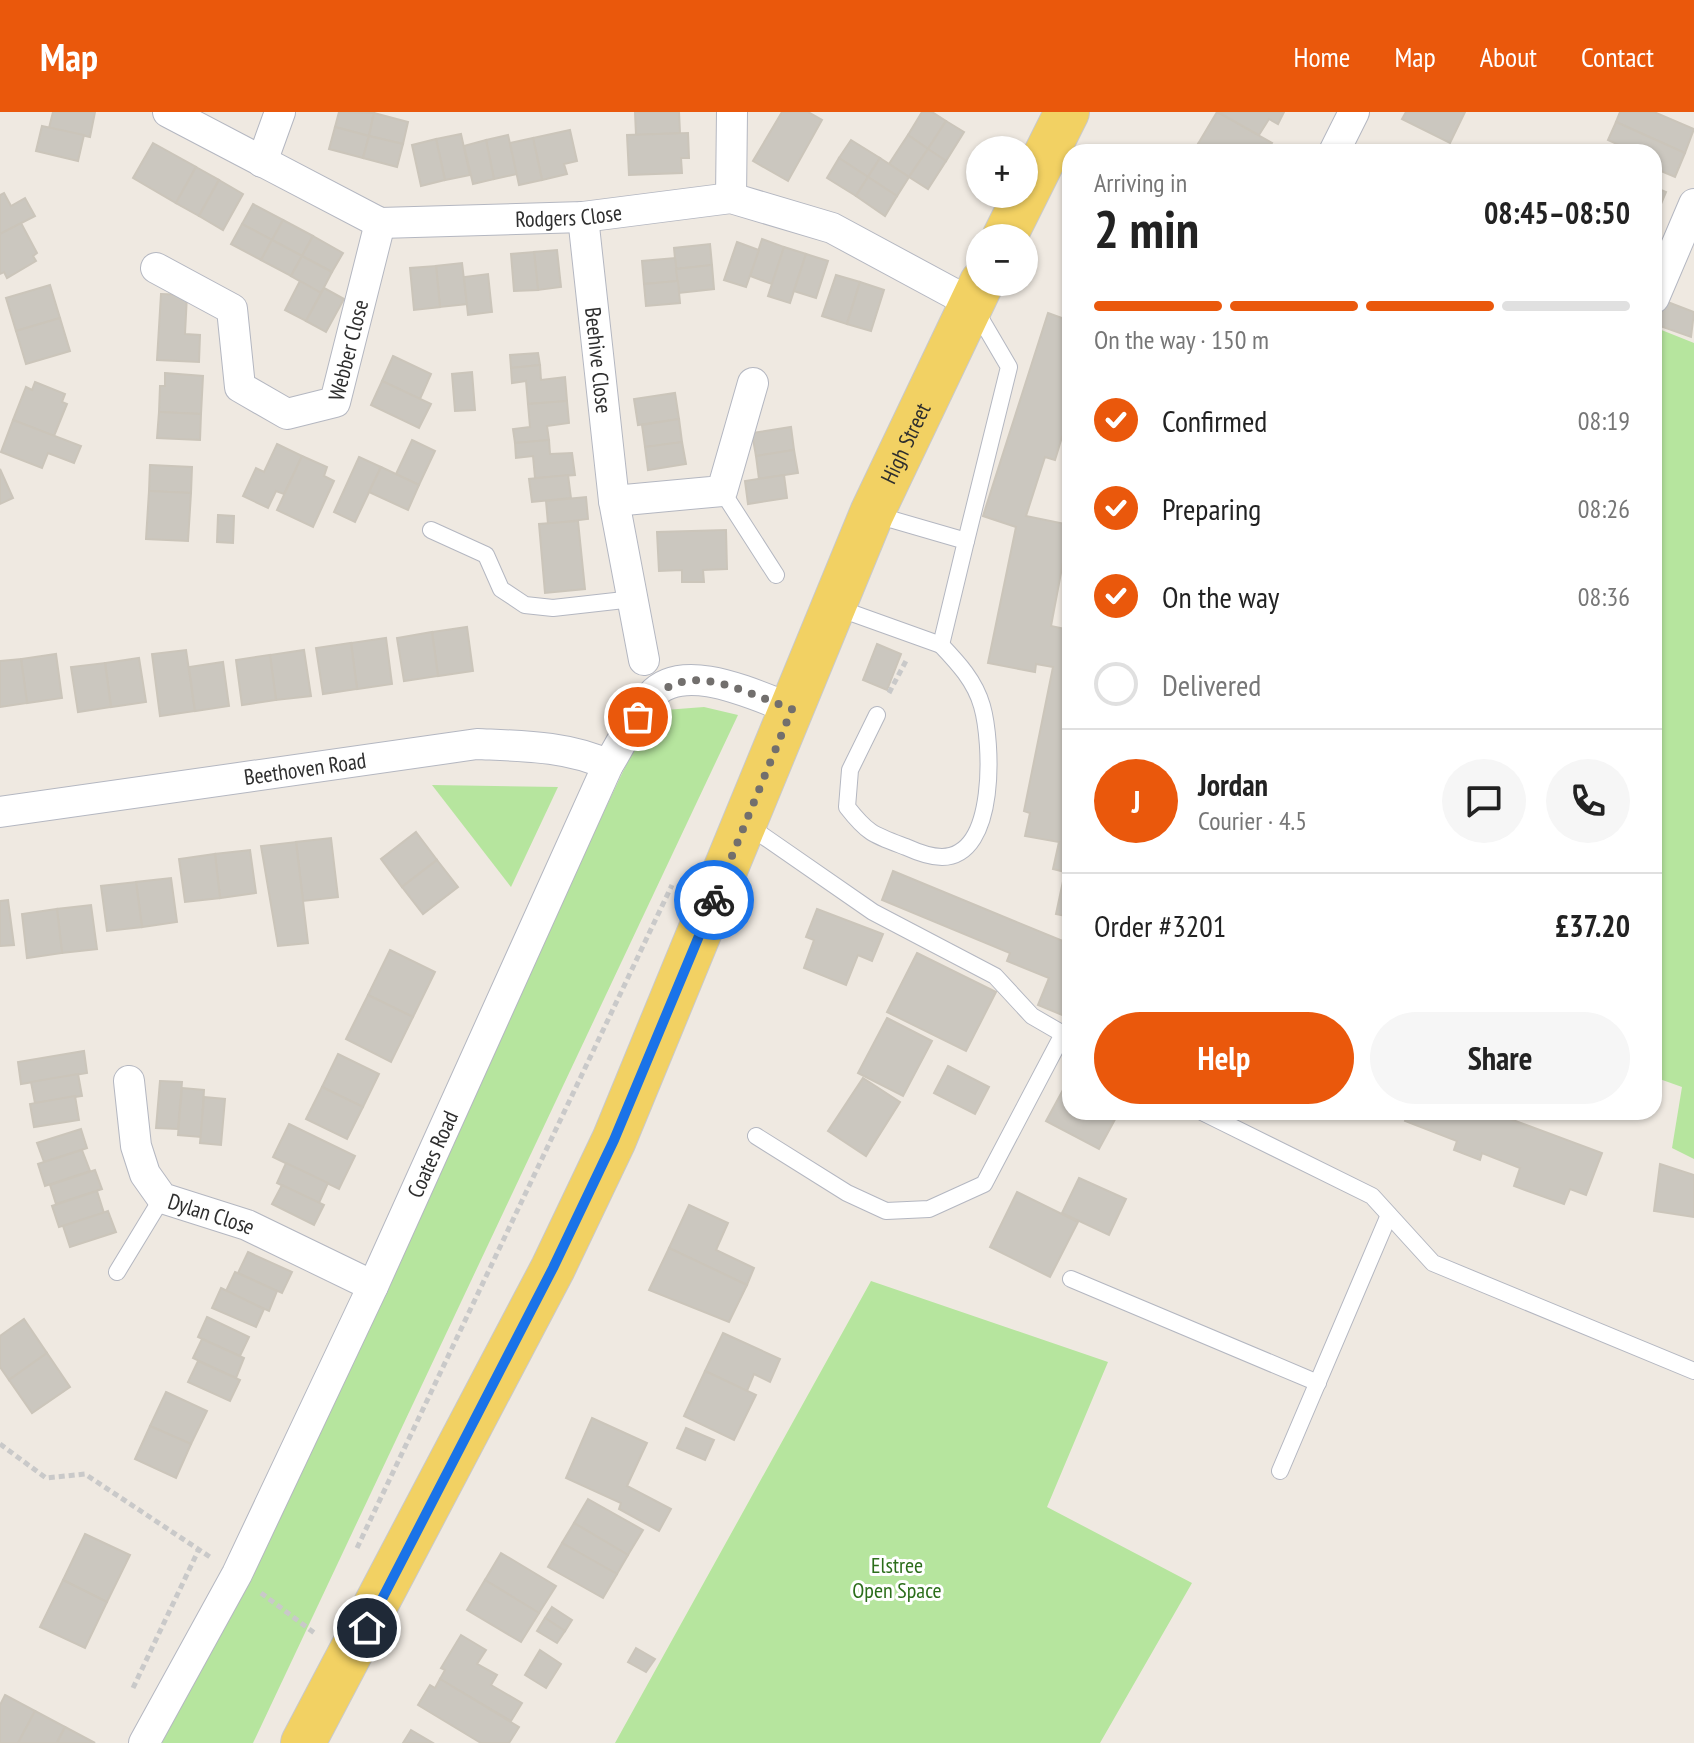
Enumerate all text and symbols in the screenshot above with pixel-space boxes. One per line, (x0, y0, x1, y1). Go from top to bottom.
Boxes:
text: Map (40, 32, 98, 81)
text: Home (1294, 38, 1350, 75)
text: Map (1394, 38, 1436, 75)
text: About (1480, 38, 1537, 75)
text: Contact (1581, 38, 1654, 75)
map controls (966, 136, 1038, 296)
button: + (966, 136, 1038, 208)
text: Arriving in (1094, 166, 1187, 199)
text: 08:45–08:50 (1484, 193, 1630, 232)
text: 2 min (1094, 195, 1199, 262)
street label: Rodgers Close (515, 198, 623, 233)
button: − (966, 224, 1038, 296)
street label: Webber Close (322, 297, 374, 404)
street label: Beehive Close (579, 306, 618, 415)
text: On the way · 150 m (1094, 323, 1269, 356)
street label: High Street (874, 398, 936, 488)
icon: check (1094, 398, 1138, 442)
text: Confirmed (1162, 401, 1267, 440)
text: 08:19 (1578, 404, 1630, 437)
icon: check (1094, 486, 1138, 530)
text: Preparing (1162, 489, 1261, 528)
text: 08:26 (1578, 492, 1630, 525)
icon: check (1094, 574, 1138, 618)
text: On the way (1162, 577, 1279, 616)
text: 08:36 (1578, 580, 1630, 613)
text: Delivered (1162, 665, 1261, 704)
pin (604, 683, 672, 751)
icon: bag (616, 695, 660, 739)
street label: Beethoven Road (242, 746, 368, 791)
button: chat (1442, 759, 1526, 843)
button: phone (1546, 759, 1630, 843)
text: Jordan (1198, 765, 1268, 804)
text: J (1132, 782, 1140, 821)
text: Courier · 4.5 (1198, 804, 1307, 837)
courier (674, 860, 754, 940)
icon: bike (692, 878, 736, 922)
text: Order #3201 (1094, 906, 1226, 945)
text: £37.20 (1555, 906, 1630, 945)
button: Help (1094, 1012, 1354, 1104)
button: Share (1370, 1012, 1630, 1104)
street label: Coates Road (401, 1106, 464, 1202)
street label: Dylan Close (165, 1187, 260, 1241)
park label: Elstree Open Space (852, 1551, 942, 1604)
pin (333, 1594, 401, 1662)
icon: home (345, 1606, 389, 1650)

